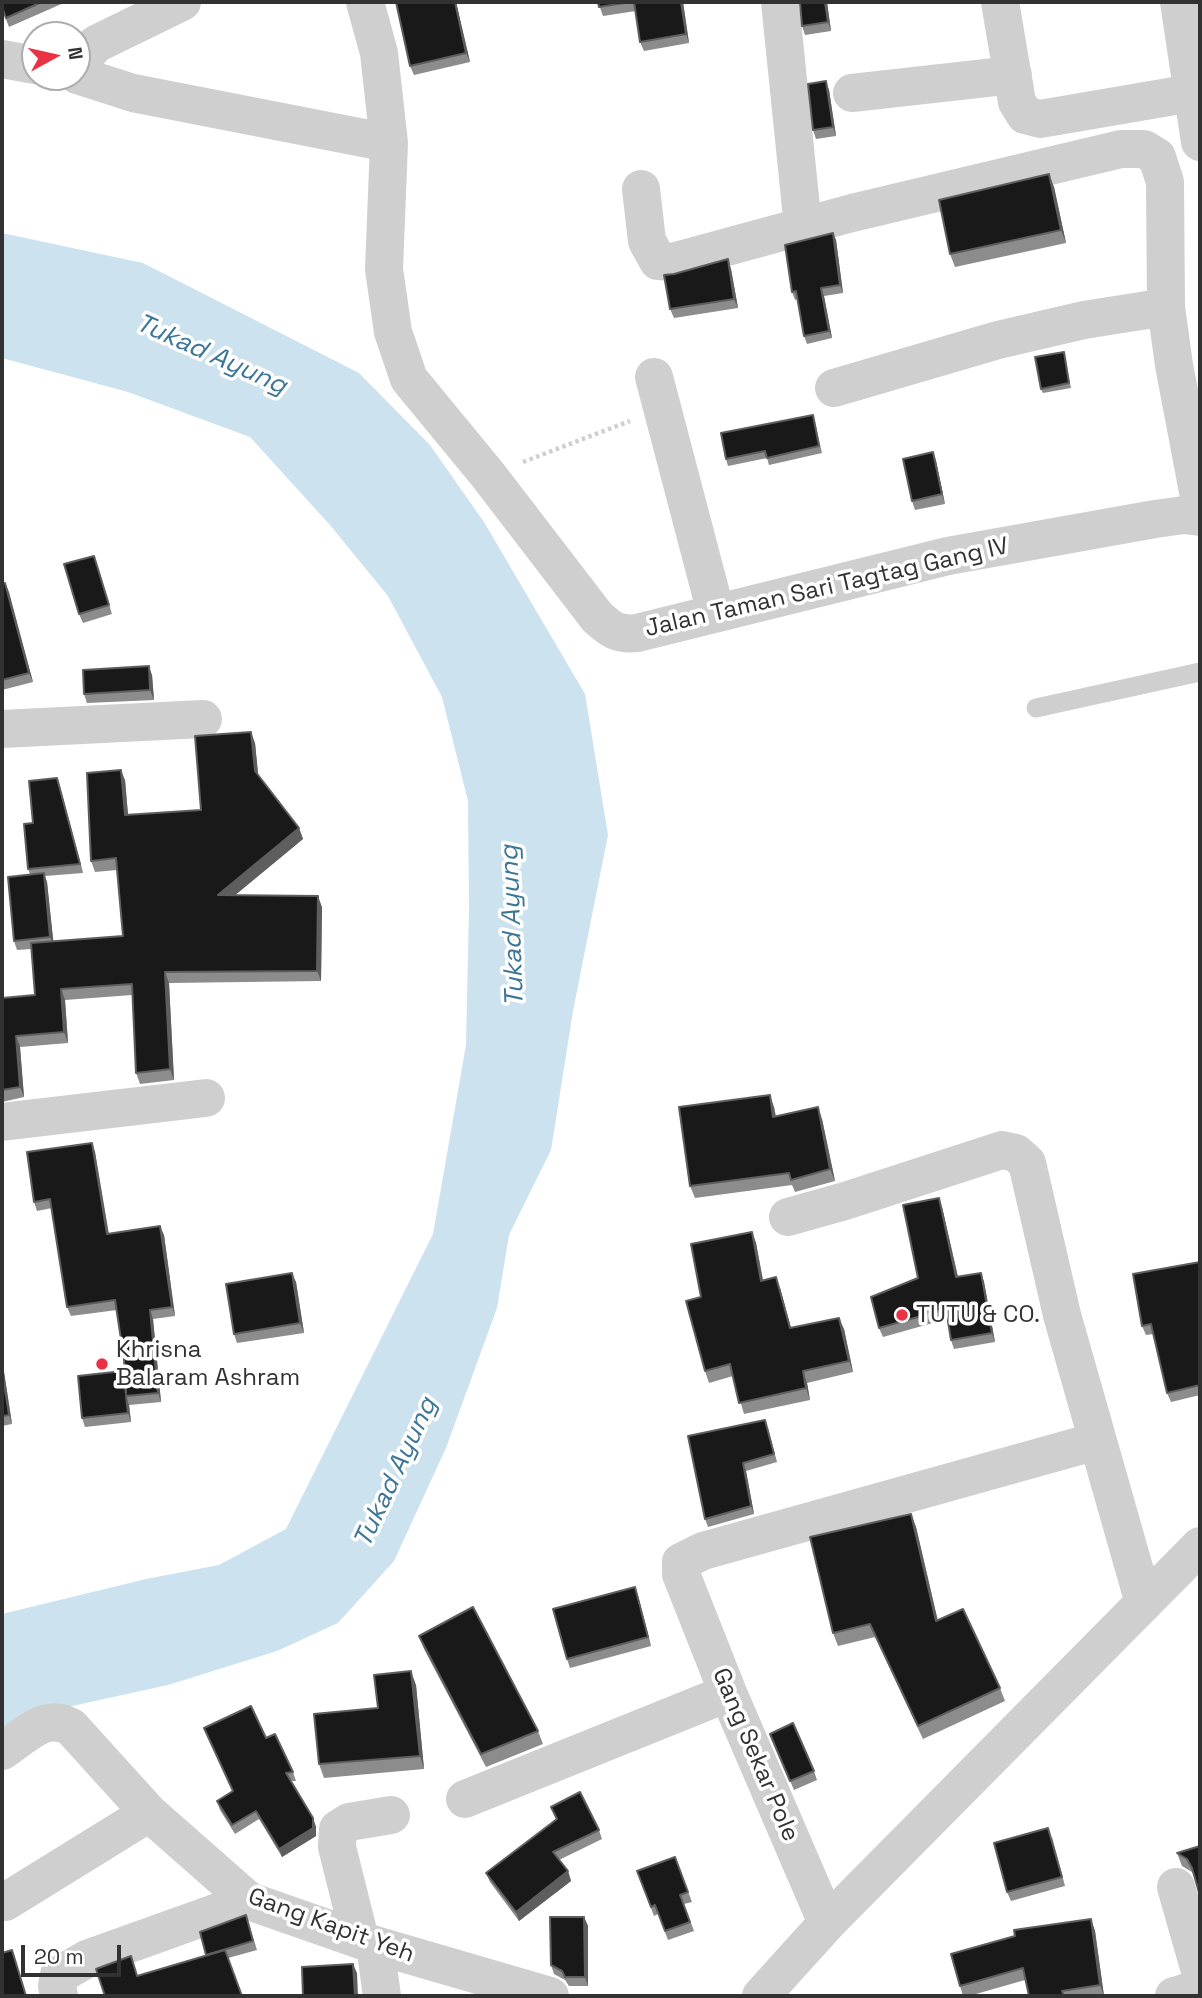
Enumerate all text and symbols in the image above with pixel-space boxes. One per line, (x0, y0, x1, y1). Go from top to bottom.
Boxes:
north arrow (21, 21, 91, 91)
text: N (62, 45, 89, 61)
water label: Tukad Ayung (131, 308, 291, 402)
street label: Jalan Taman Sari Tagtag Gang IV (642, 532, 1012, 644)
water label: Tukad Ayung (495, 845, 531, 1007)
place label: TUTU & CO. (916, 1301, 1040, 1329)
marker: TUTU & CO. (894, 1307, 910, 1323)
place label: Khrisna Balaram Ashram (116, 1336, 300, 1392)
marker: Khrisna Balaram Ashram (94, 1356, 110, 1372)
water label: Tukad Ayung (348, 1393, 444, 1553)
street label: Gang Sekar Pole (706, 1664, 804, 1846)
street label: Gang Kapit Yeh (244, 1883, 418, 1969)
scale bar (24, 1932, 124, 1976)
text: 20 m (34, 1943, 84, 1970)

